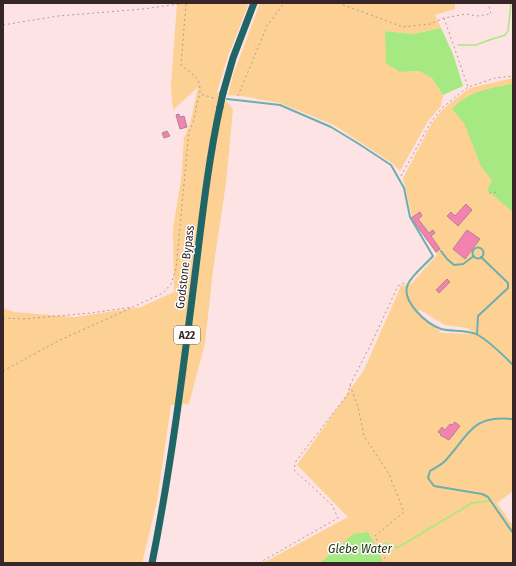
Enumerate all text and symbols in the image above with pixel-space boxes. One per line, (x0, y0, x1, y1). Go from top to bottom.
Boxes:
street label: Godstone Bypass (173, 224, 197, 310)
road number: A22 (174, 326, 200, 344)
water label: Glebe Water (328, 541, 392, 556)

